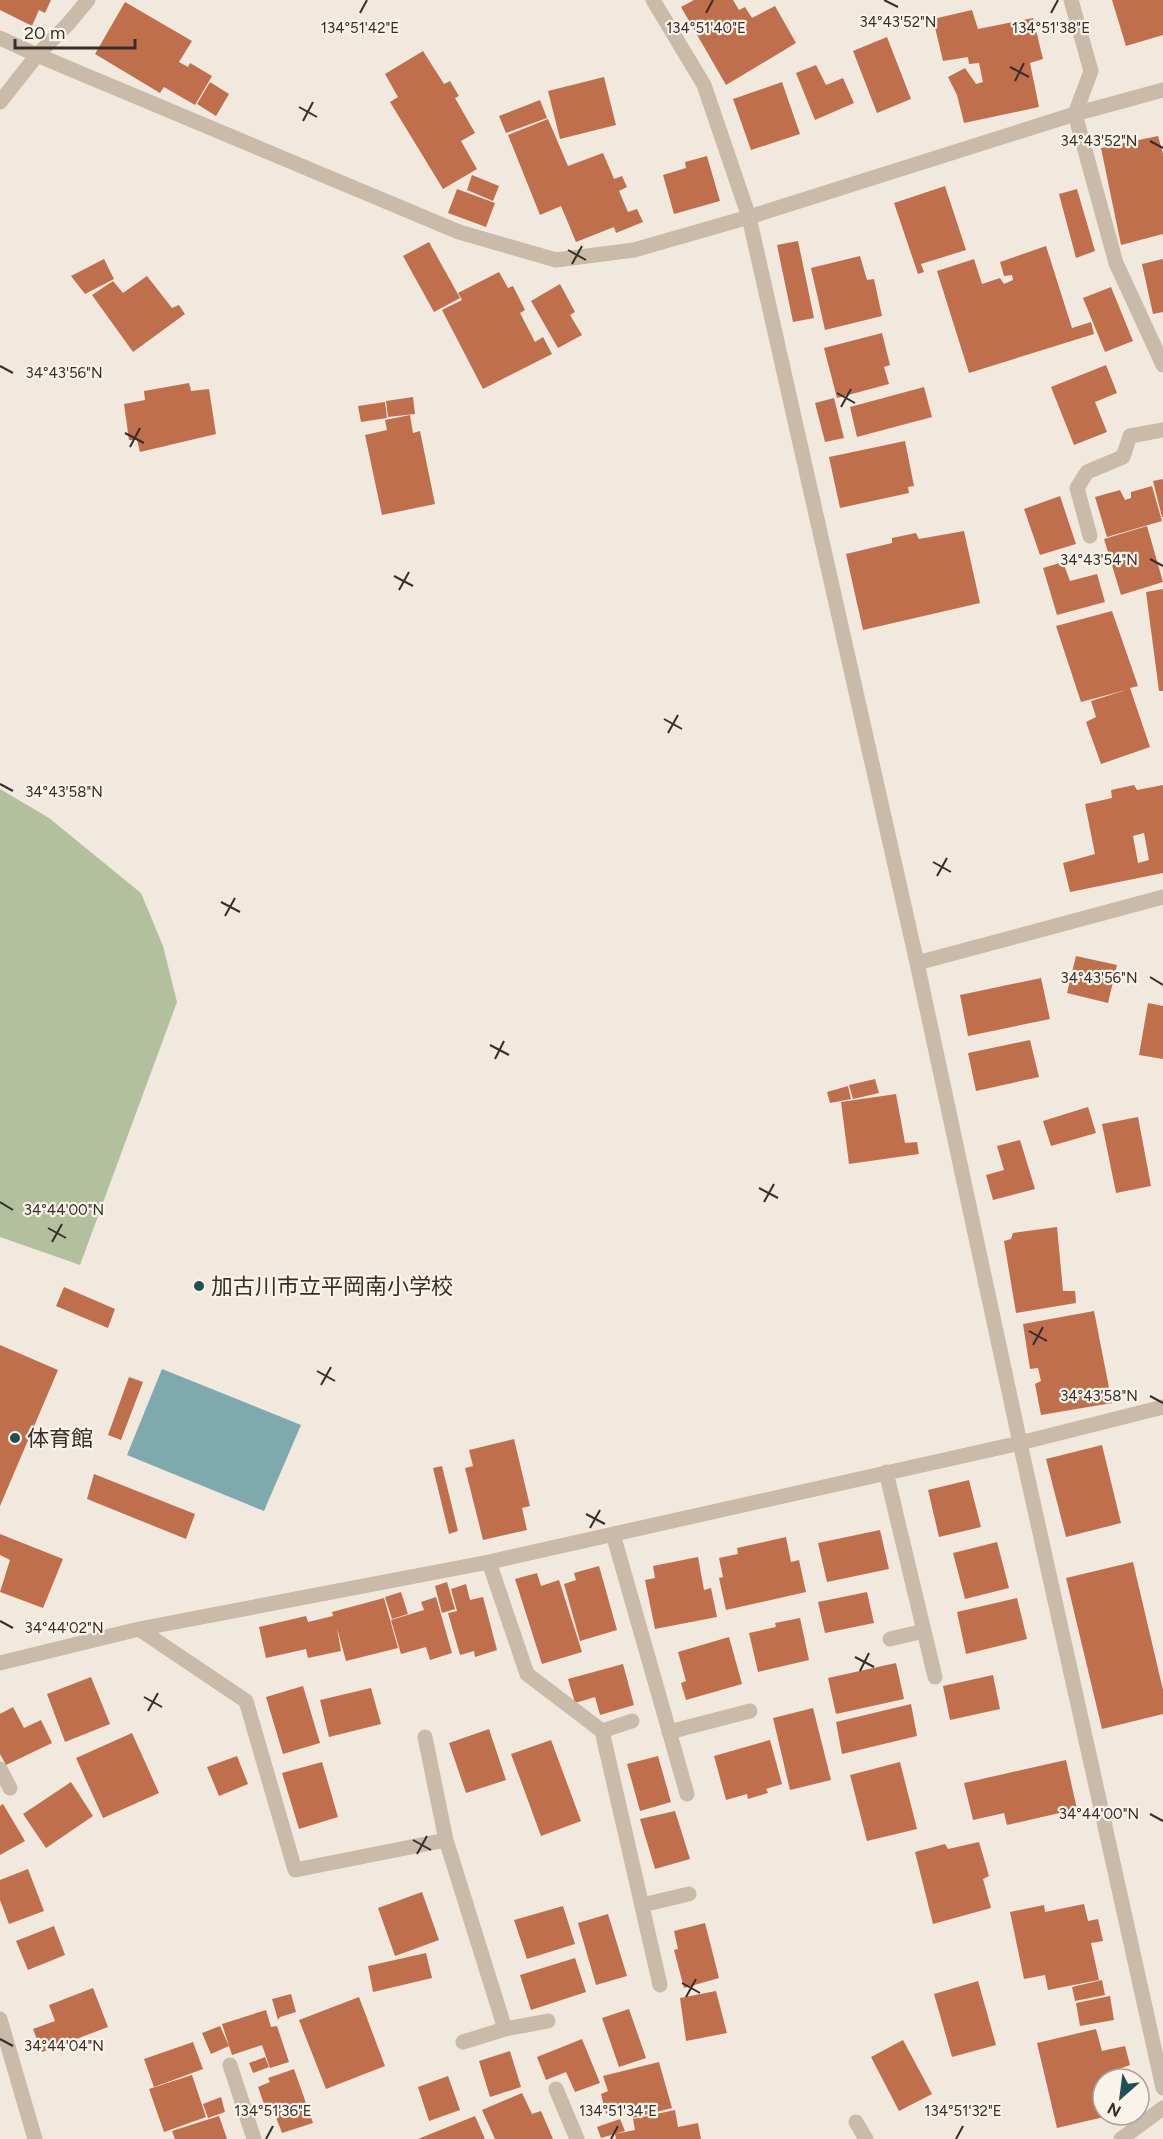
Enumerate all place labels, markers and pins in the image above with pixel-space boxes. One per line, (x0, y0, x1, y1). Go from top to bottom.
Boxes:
place label: 加古川市立平岡南小学校 (211, 1273, 453, 1300)
marker: 加古川市立平岡南小学校 (192, 1279, 206, 1293)
place label: 体育館 (27, 1425, 93, 1452)
marker: 体育館 (8, 1431, 22, 1445)

